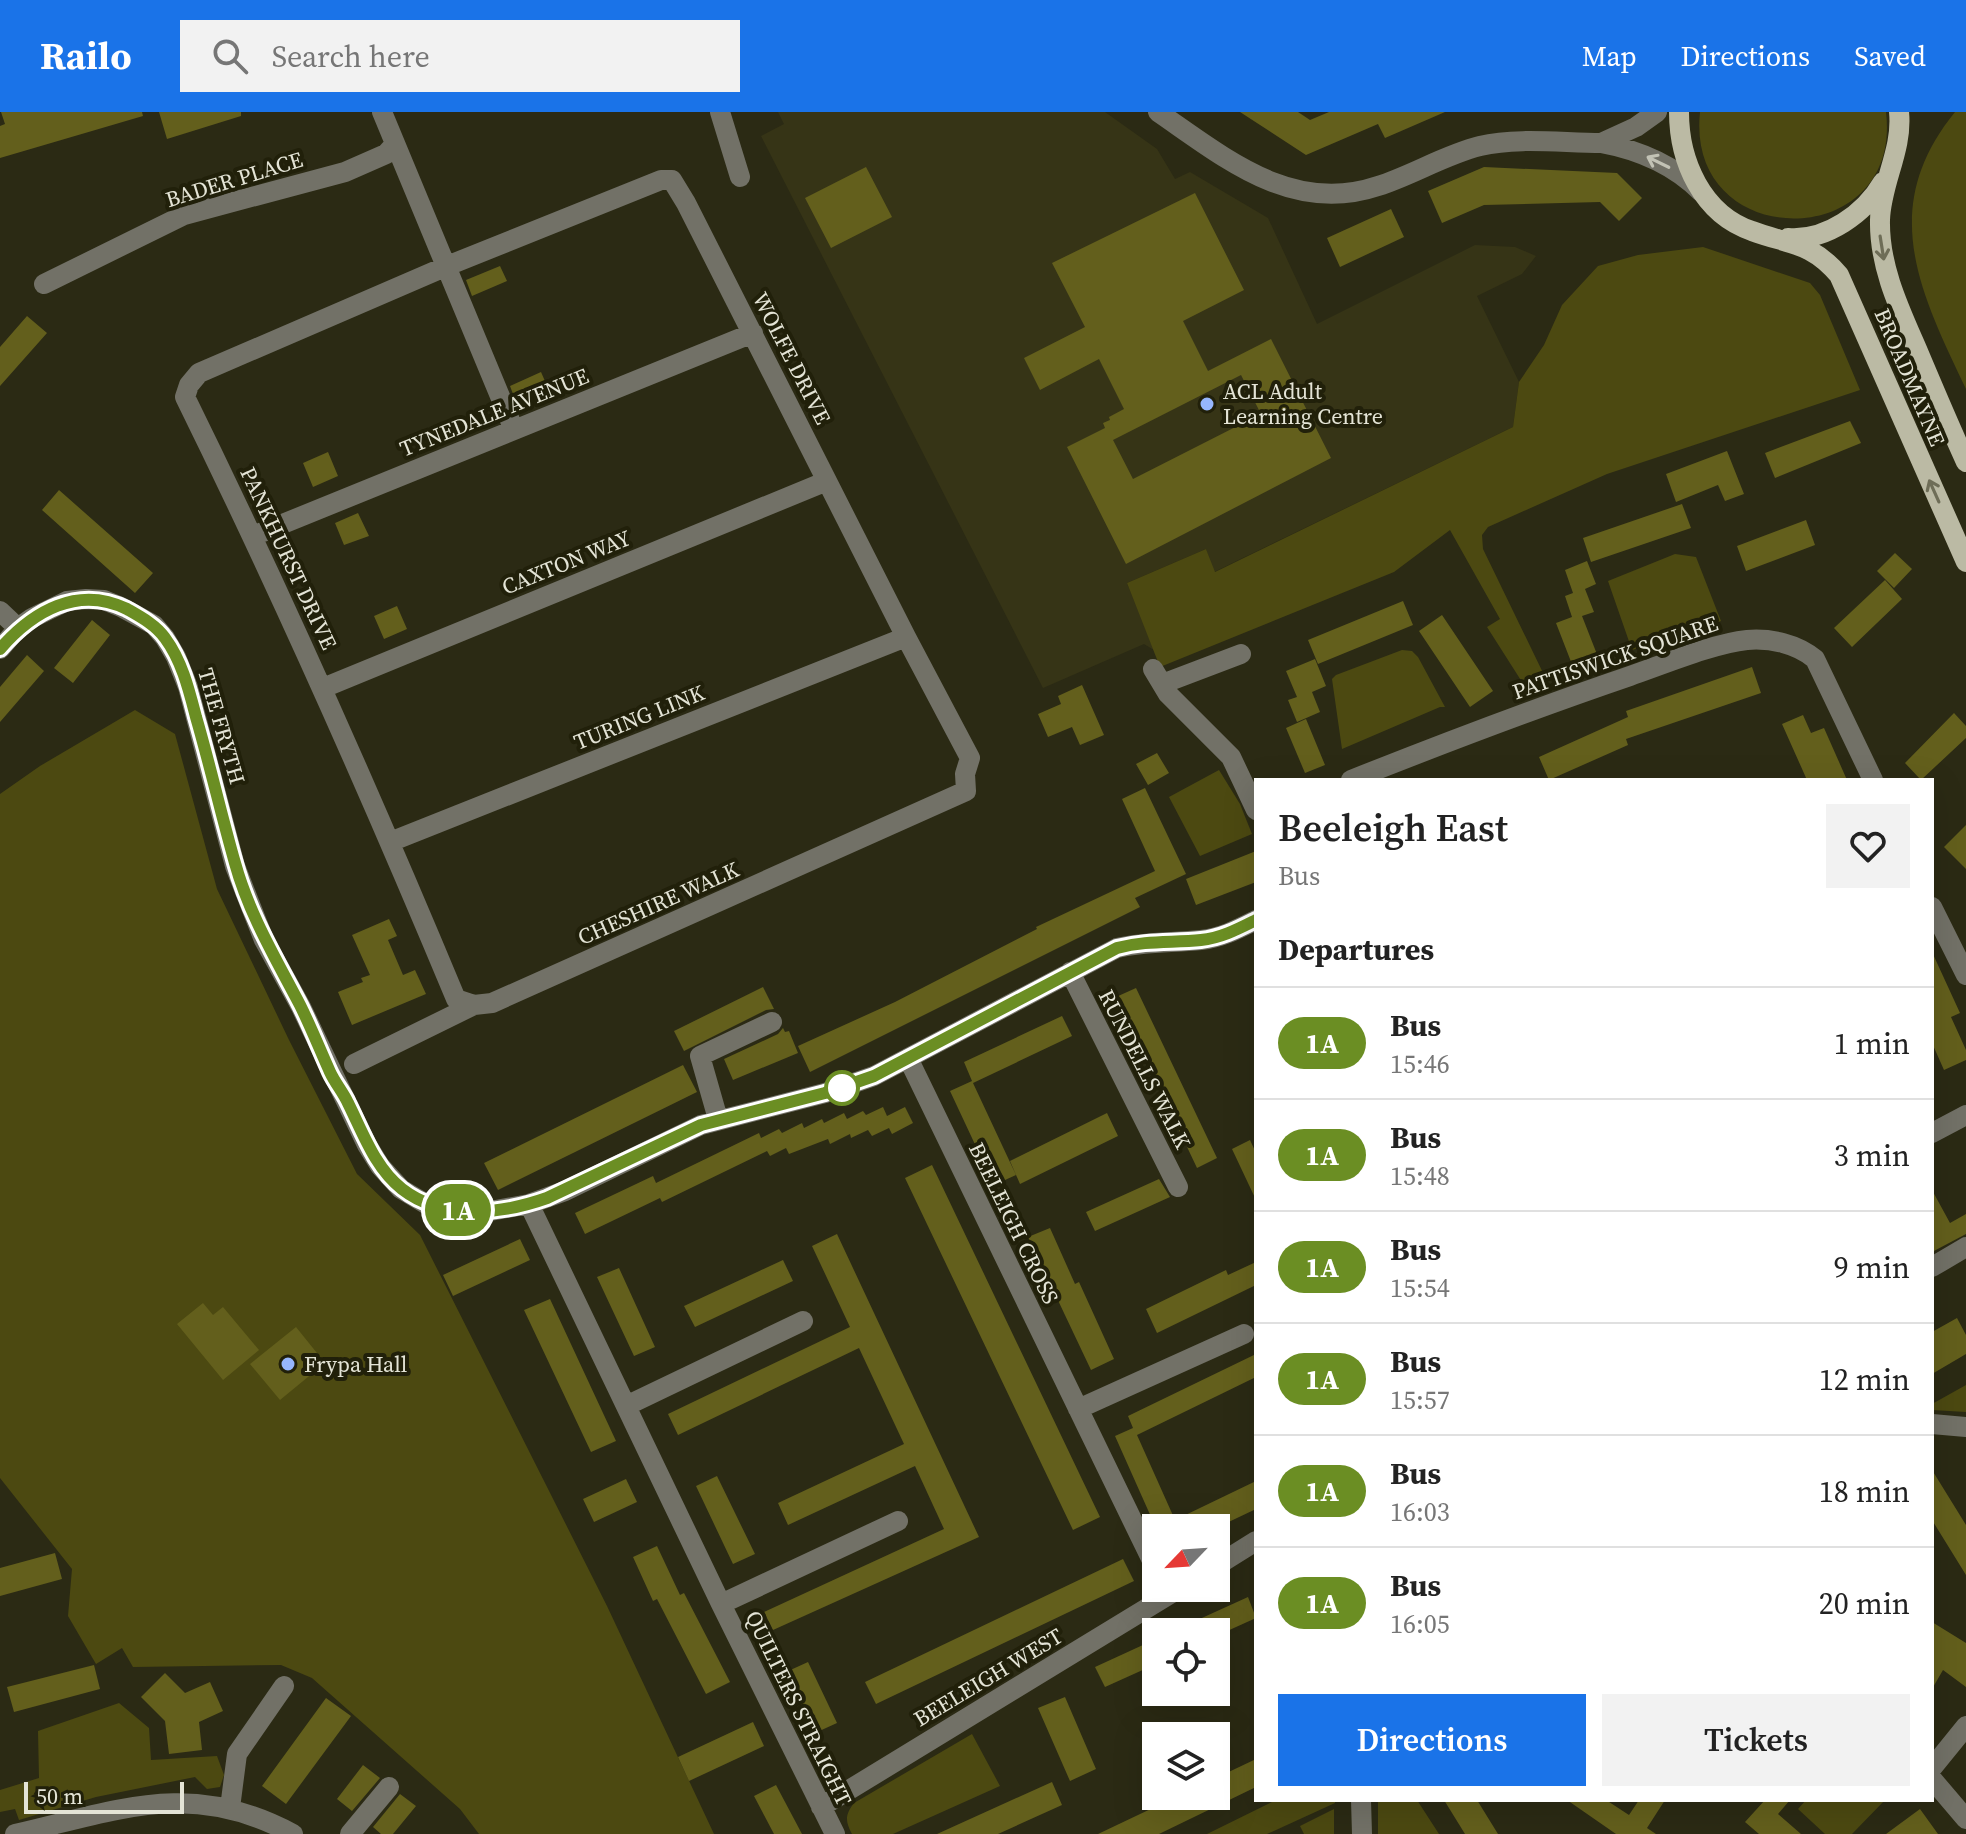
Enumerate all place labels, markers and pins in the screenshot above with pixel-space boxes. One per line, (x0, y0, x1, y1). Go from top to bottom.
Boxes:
place label: ACL Adult Learning Centre (1223, 376, 1383, 431)
marker: ACL Adult Learning Centre (1198, 395, 1216, 413)
unlabelled marker (825, 1071, 859, 1105)
place label: Frypa Hall (304, 1349, 407, 1379)
marker: Frypa Hall (279, 1355, 297, 1373)

